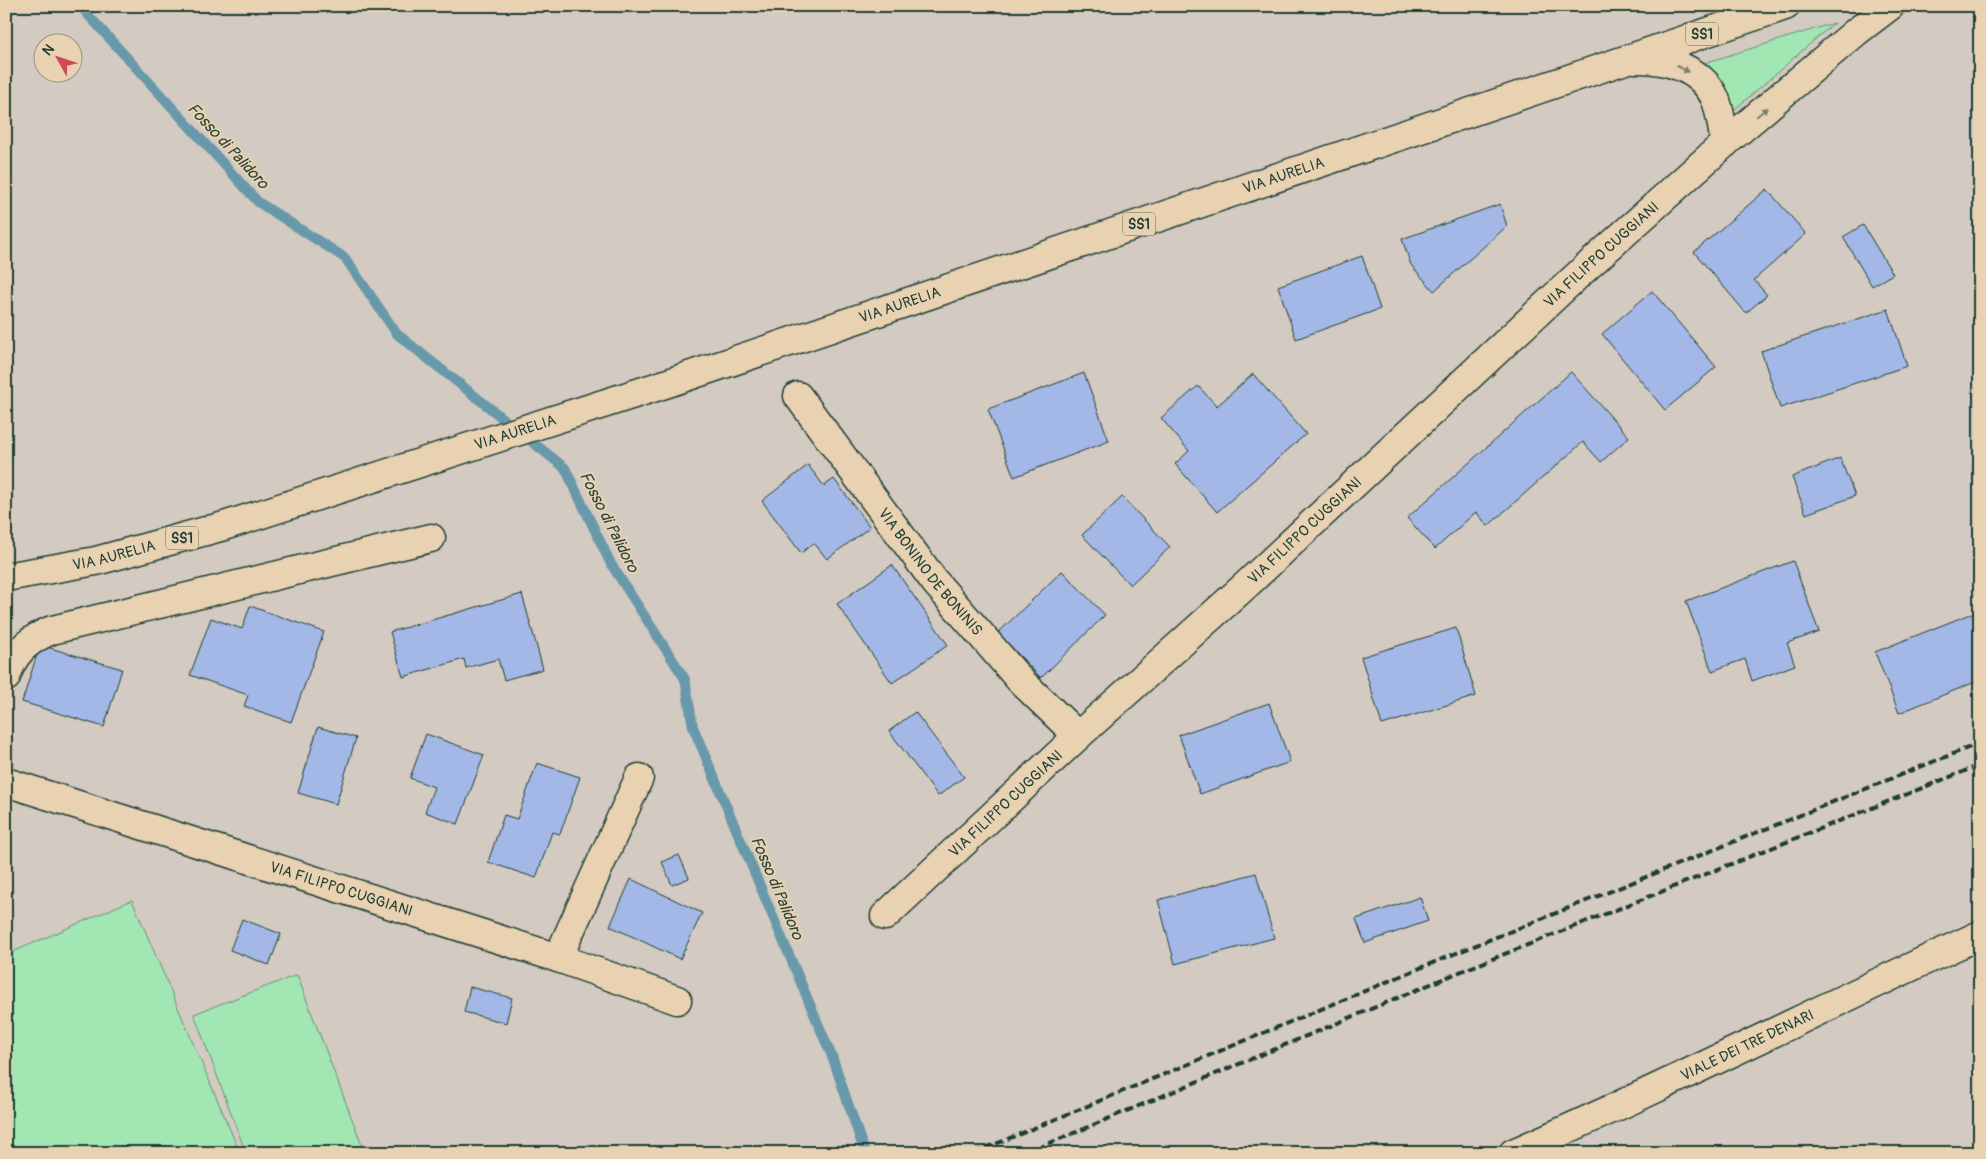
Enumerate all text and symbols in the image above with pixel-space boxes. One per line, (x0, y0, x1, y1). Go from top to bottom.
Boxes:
road number: SS1 (1686, 22, 1718, 46)
north arrow (32, 32, 82, 82)
text: N (39, 41, 58, 59)
one-way arrow (1676, 65, 1691, 73)
water label: Fosso di Palidoro (183, 99, 274, 194)
one-way arrow (1756, 107, 1768, 118)
street label: VIA AURELIA (1240, 153, 1327, 198)
street label: VIA FILIPPO CUGGIANI (1540, 197, 1663, 312)
road number: SS1 (1123, 212, 1155, 235)
street label: VIA AURELIA (856, 282, 943, 327)
street label: VIA AURELIA (472, 410, 559, 454)
water label: Fosso di Palidoro (575, 468, 644, 577)
street label: VIA FILIPPO CUGGIANI (1244, 472, 1366, 588)
street label: VIA BONINO DE BONINIS (874, 504, 987, 639)
road number: SS1 (166, 526, 198, 550)
street label: VIA AURELIA (71, 536, 158, 575)
street label: VIA FILIPPO CUGGIANI (945, 746, 1067, 861)
water label: Fosso di Palidoro (746, 833, 808, 944)
street label: VIA FILIPPO CUGGIANI (267, 857, 415, 921)
street label: VIALE DEI TRE DENARI (1678, 1005, 1817, 1085)

